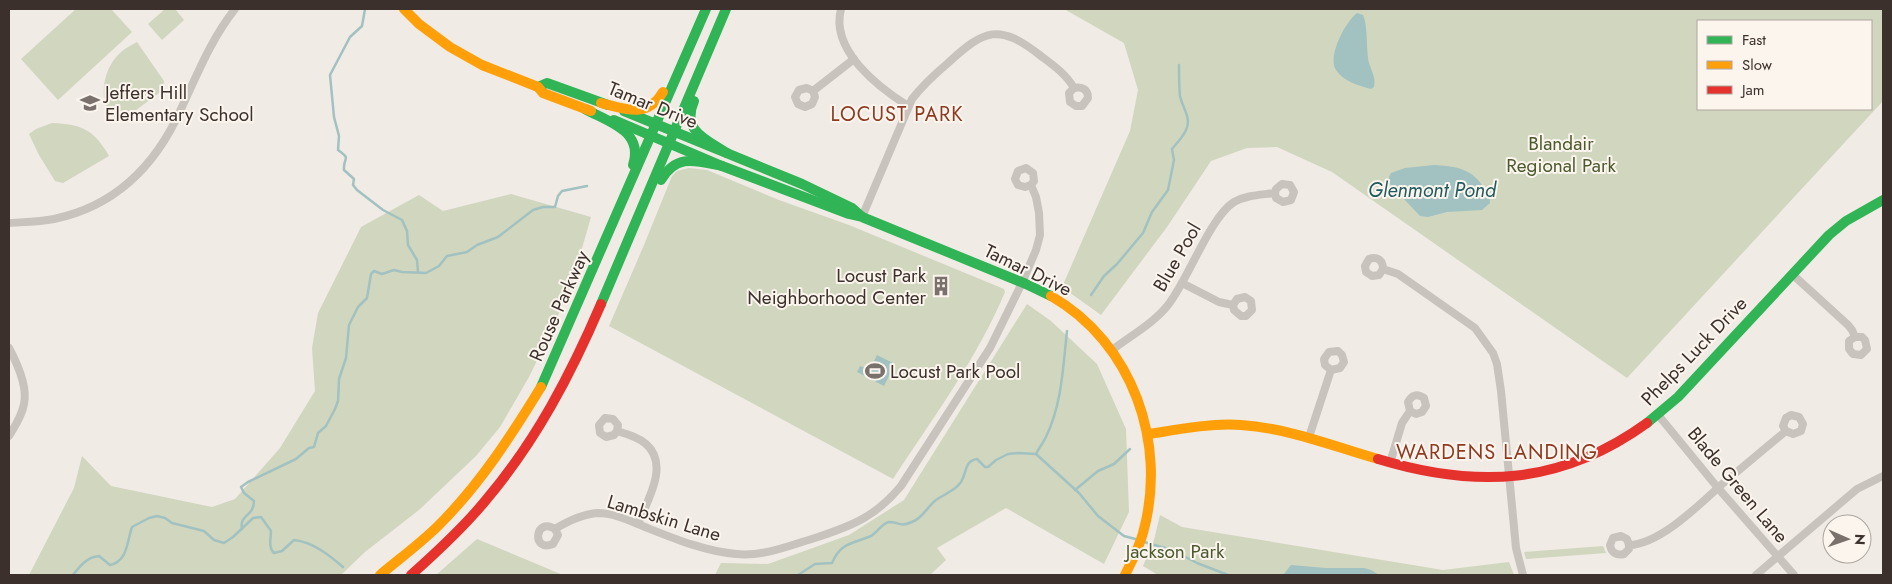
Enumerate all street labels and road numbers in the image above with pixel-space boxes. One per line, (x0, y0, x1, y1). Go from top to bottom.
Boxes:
street label: Tamar Drive (604, 75, 702, 135)
street label: Blue Pool (1146, 218, 1208, 296)
street label: Tamar Drive (980, 237, 1077, 303)
street label: Rouse Parkway (523, 246, 596, 366)
street label: Phelps Luck Drive (1635, 290, 1753, 412)
street label: Blade Green Lane (1681, 421, 1795, 549)
street label: Lambskin Lane (604, 488, 724, 548)

